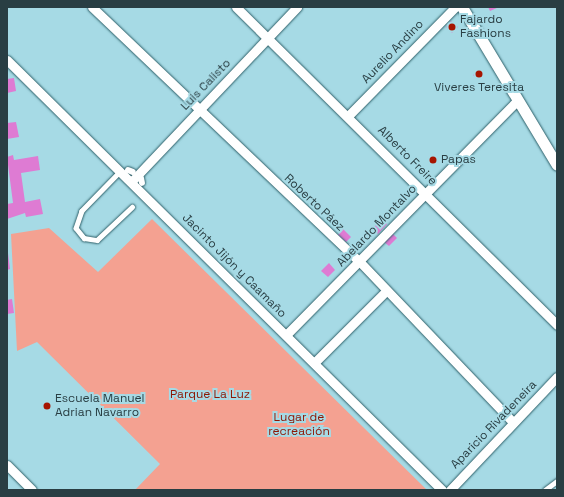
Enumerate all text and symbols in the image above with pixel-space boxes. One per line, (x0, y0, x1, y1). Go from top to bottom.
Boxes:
place label: Fajardo Fashions (460, 13, 511, 41)
street label: Aurelio Andino (359, 17, 427, 87)
marker: Fajardo Fashions (447, 22, 457, 32)
street label: Luis Calisto (178, 56, 234, 114)
marker: Viveres Teresita (474, 69, 484, 79)
place label: Viveres Teresita (434, 81, 524, 95)
street label: Alberto Freire (374, 123, 440, 189)
place label: Papas (441, 153, 476, 167)
marker: Papas (428, 155, 438, 165)
street label: Roberto Páez (281, 171, 347, 235)
street label: Abelardo Montalvo (334, 182, 420, 270)
street label: Jacinto Jijón y Caamaño (179, 211, 289, 321)
street label: Aparicio Rivadeneira (448, 378, 540, 472)
park label: Parque La Luz (170, 388, 250, 402)
place label: Escuela Manuel Adrian Navarro (55, 392, 145, 420)
marker: Escuela Manuel Adrian Navarro (42, 401, 52, 411)
park label: Lugar de recreación (268, 411, 330, 439)

